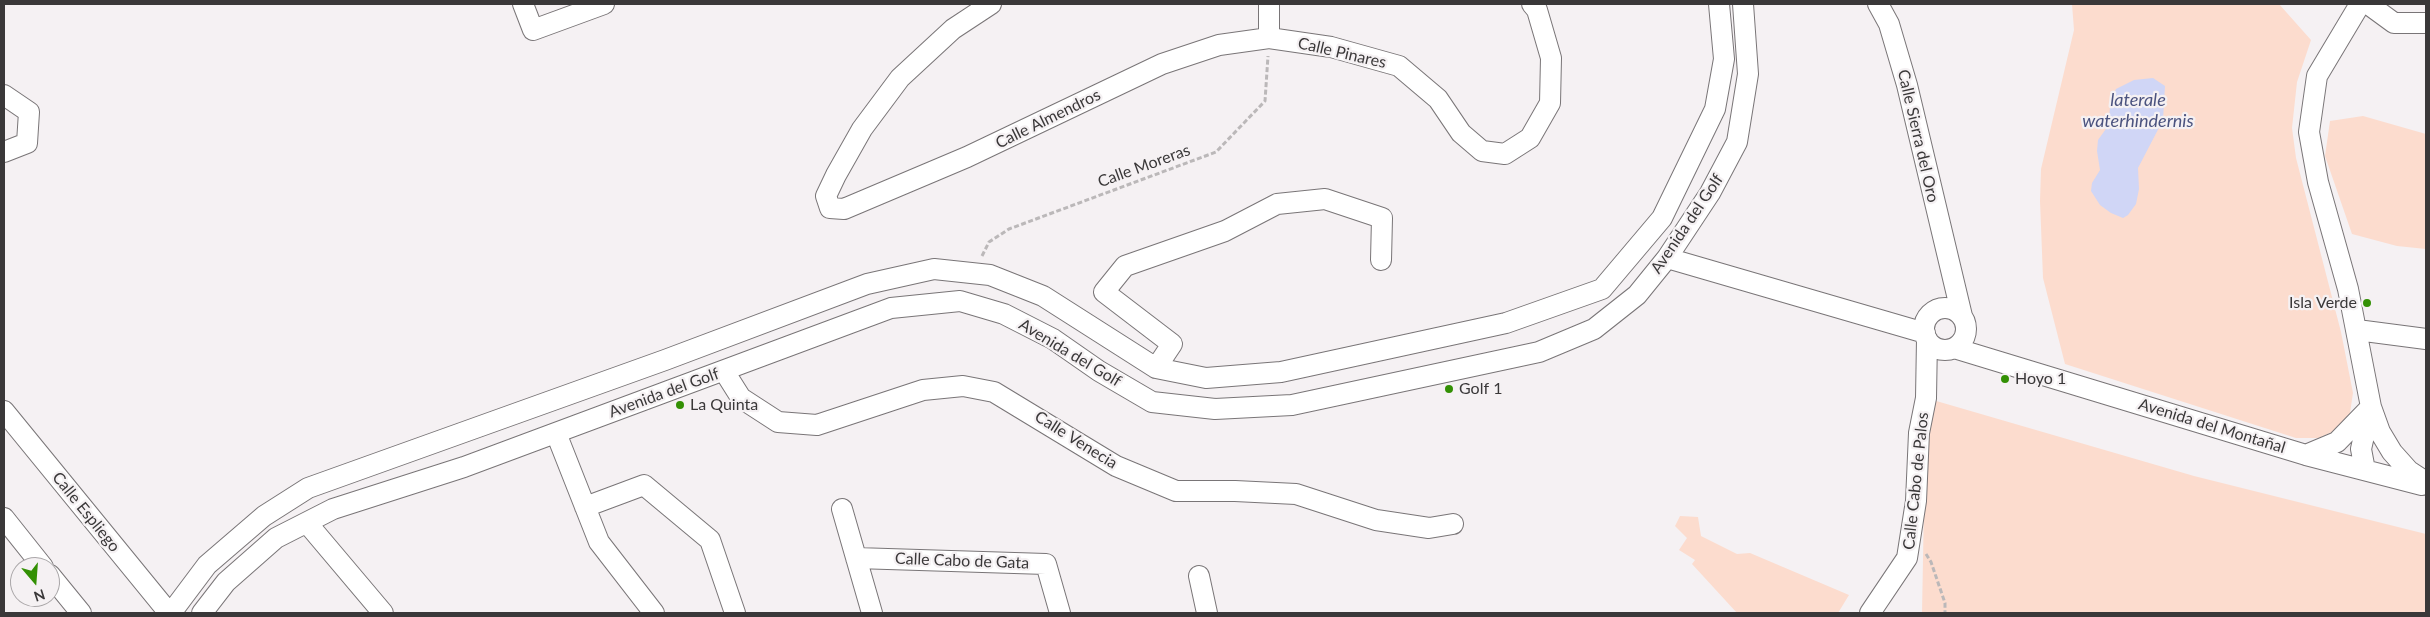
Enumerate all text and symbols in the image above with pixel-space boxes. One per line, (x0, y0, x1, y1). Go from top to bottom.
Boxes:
street label: Calle Pinares (1296, 34, 1388, 72)
street label: Calle Sierra del Oro (1893, 68, 1943, 204)
street label: Calle Almendros (992, 85, 1104, 153)
water label: laterale waterhindernis (2082, 89, 2194, 132)
street label: Calle Moreras (1095, 140, 1193, 192)
street label: Avenida del Golf (1647, 171, 1727, 277)
place label: Isla Verde (2289, 293, 2357, 313)
marker: Isla Verde (2361, 297, 2373, 309)
street label: Avenida del Golf (1015, 315, 1125, 391)
street label: Avenida del Golf (606, 364, 722, 422)
place label: Hoyo 1 (2015, 369, 2066, 389)
marker: Hoyo 1 (1999, 373, 2011, 385)
place label: Golf 1 (1459, 379, 1502, 399)
marker: Golf 1 (1443, 383, 1455, 395)
place label: La Quinta (690, 395, 758, 415)
street label: Avenida del Montañal (2136, 395, 2288, 457)
marker: La Quinta (674, 399, 686, 411)
street label: Calle Venecia (1031, 407, 1121, 473)
street label: Calle Cabo de Palos (1899, 411, 1933, 551)
street label: Calle Espliego (48, 468, 124, 556)
street label: Calle Cabo de Gata (895, 549, 1029, 573)
north arrow (10, 557, 60, 607)
text: N (32, 586, 47, 606)

